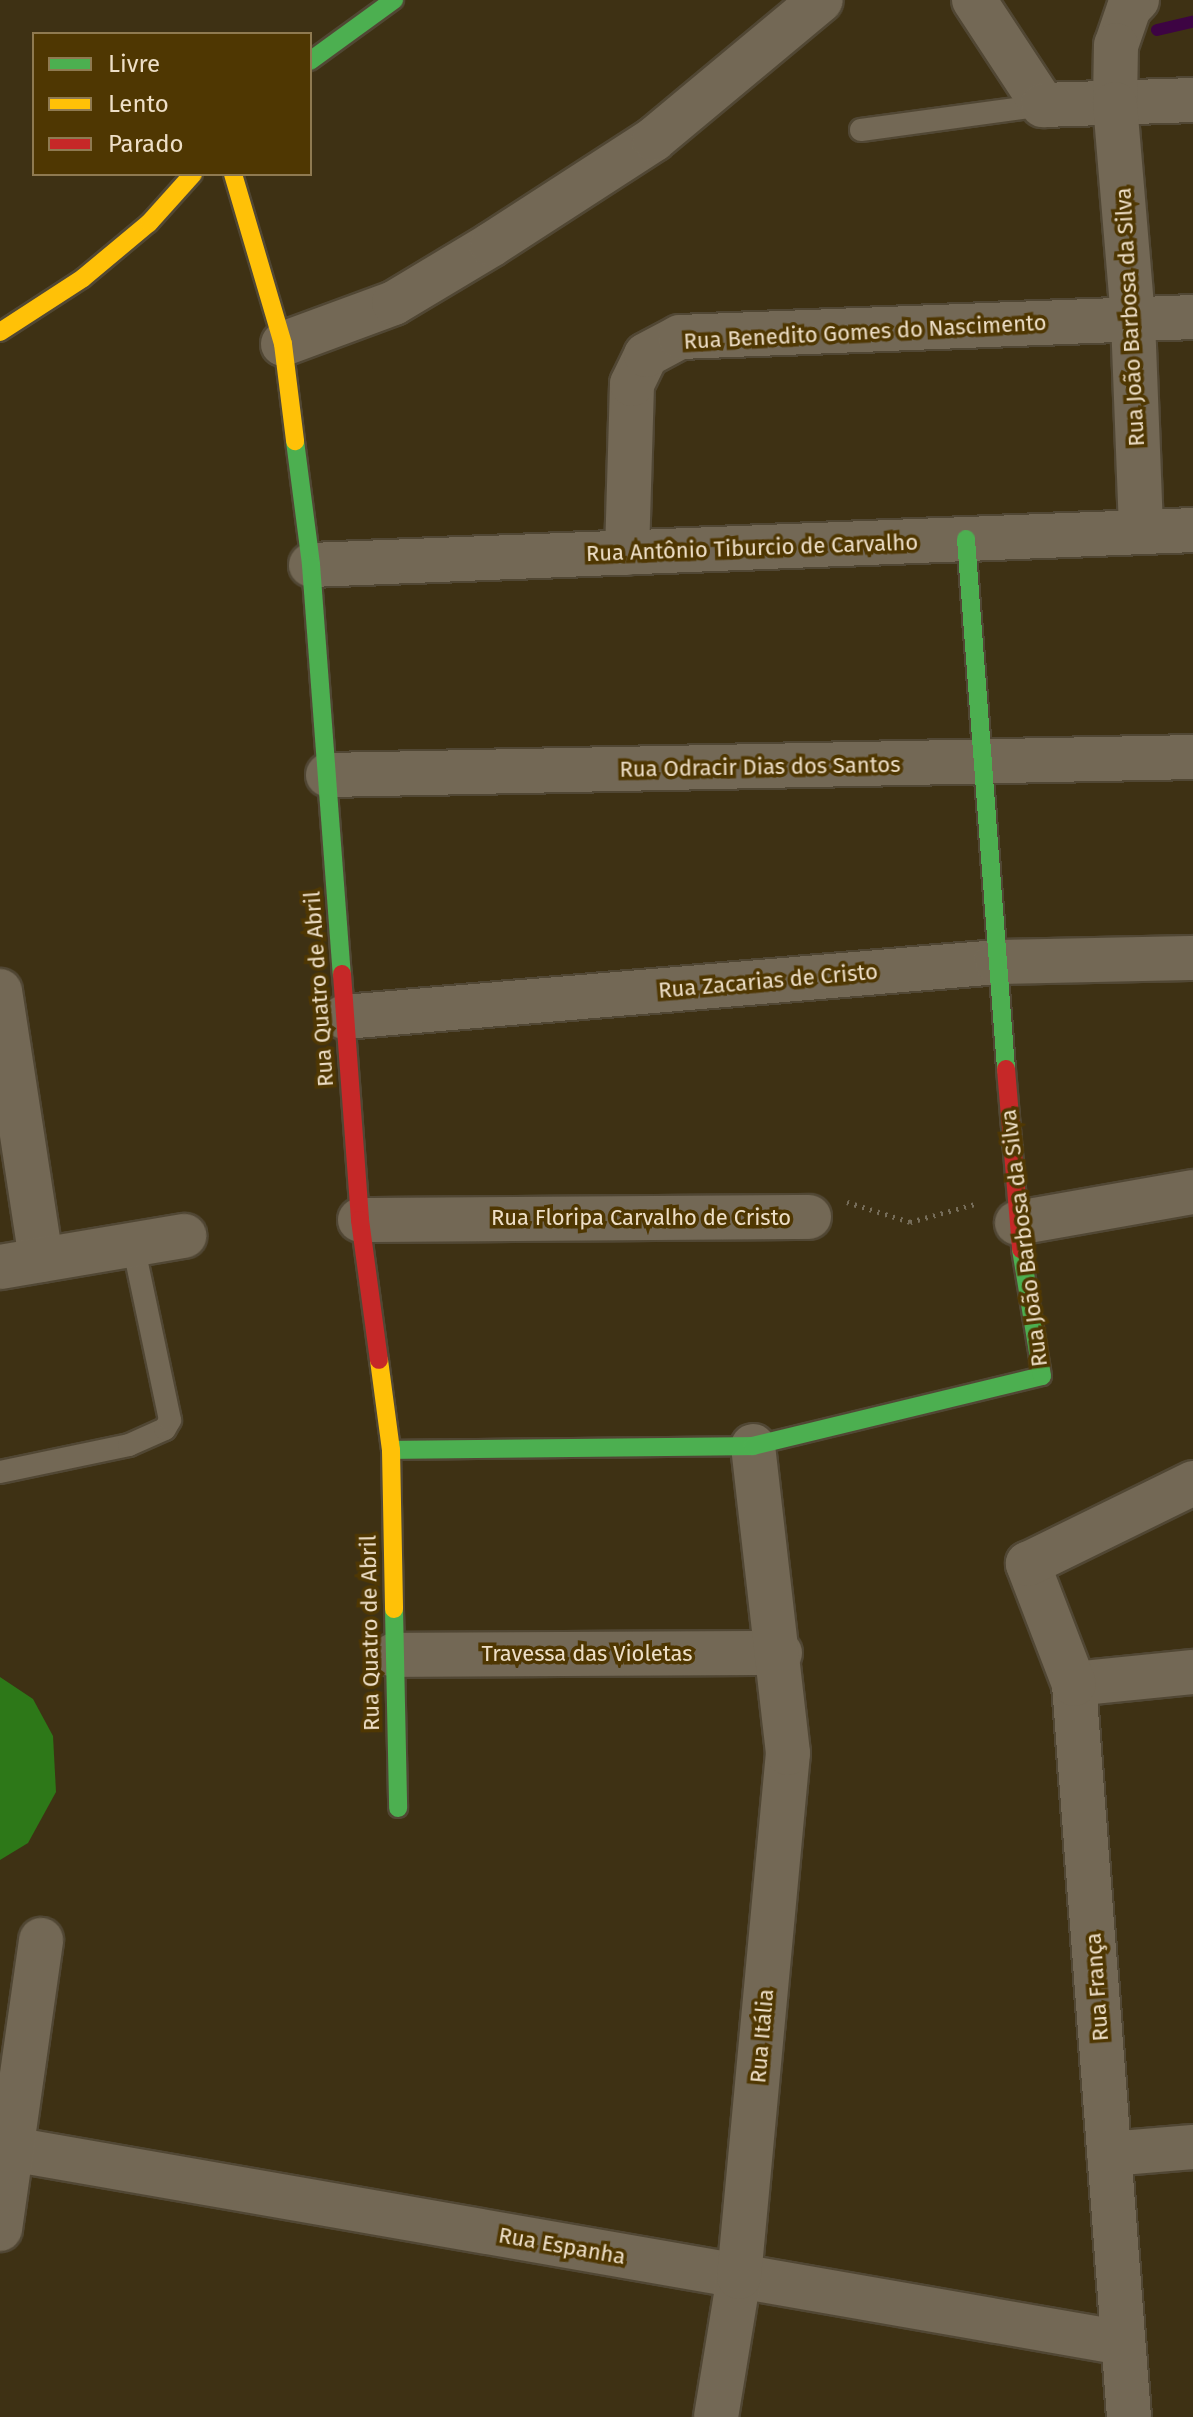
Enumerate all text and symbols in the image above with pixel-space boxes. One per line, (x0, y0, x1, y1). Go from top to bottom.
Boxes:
legend (32, 32, 312, 176)
text: Livre (108, 50, 160, 78)
text: Lento (108, 90, 169, 118)
text: Parado (108, 130, 184, 158)
street label: Rua João Barbosa da Silva (1110, 187, 1150, 447)
street label: Rua Benedito Gomes do Nascimento (683, 309, 1047, 355)
street label: Rua Antônio Tiburcio de Carvalho (586, 529, 918, 567)
street label: Rua Odracir Dias dos Santos (619, 751, 901, 783)
street label: Rua Quatro de Abril (299, 890, 339, 1088)
street label: Rua Zacarias de Cristo (657, 958, 879, 1004)
street label: Rua João Barbosa da Silva (995, 1108, 1053, 1368)
street label: Rua Floripa Carvalho de Cristo (491, 1205, 791, 1231)
street label: Rua Quatro de Abril (355, 1535, 385, 1731)
street label: Travessa das Violetas (481, 1641, 693, 1667)
street label: Rua França (1080, 1932, 1114, 2042)
street label: Rua Itália (745, 1988, 779, 2084)
street label: Rua Espanha (496, 2222, 628, 2270)

